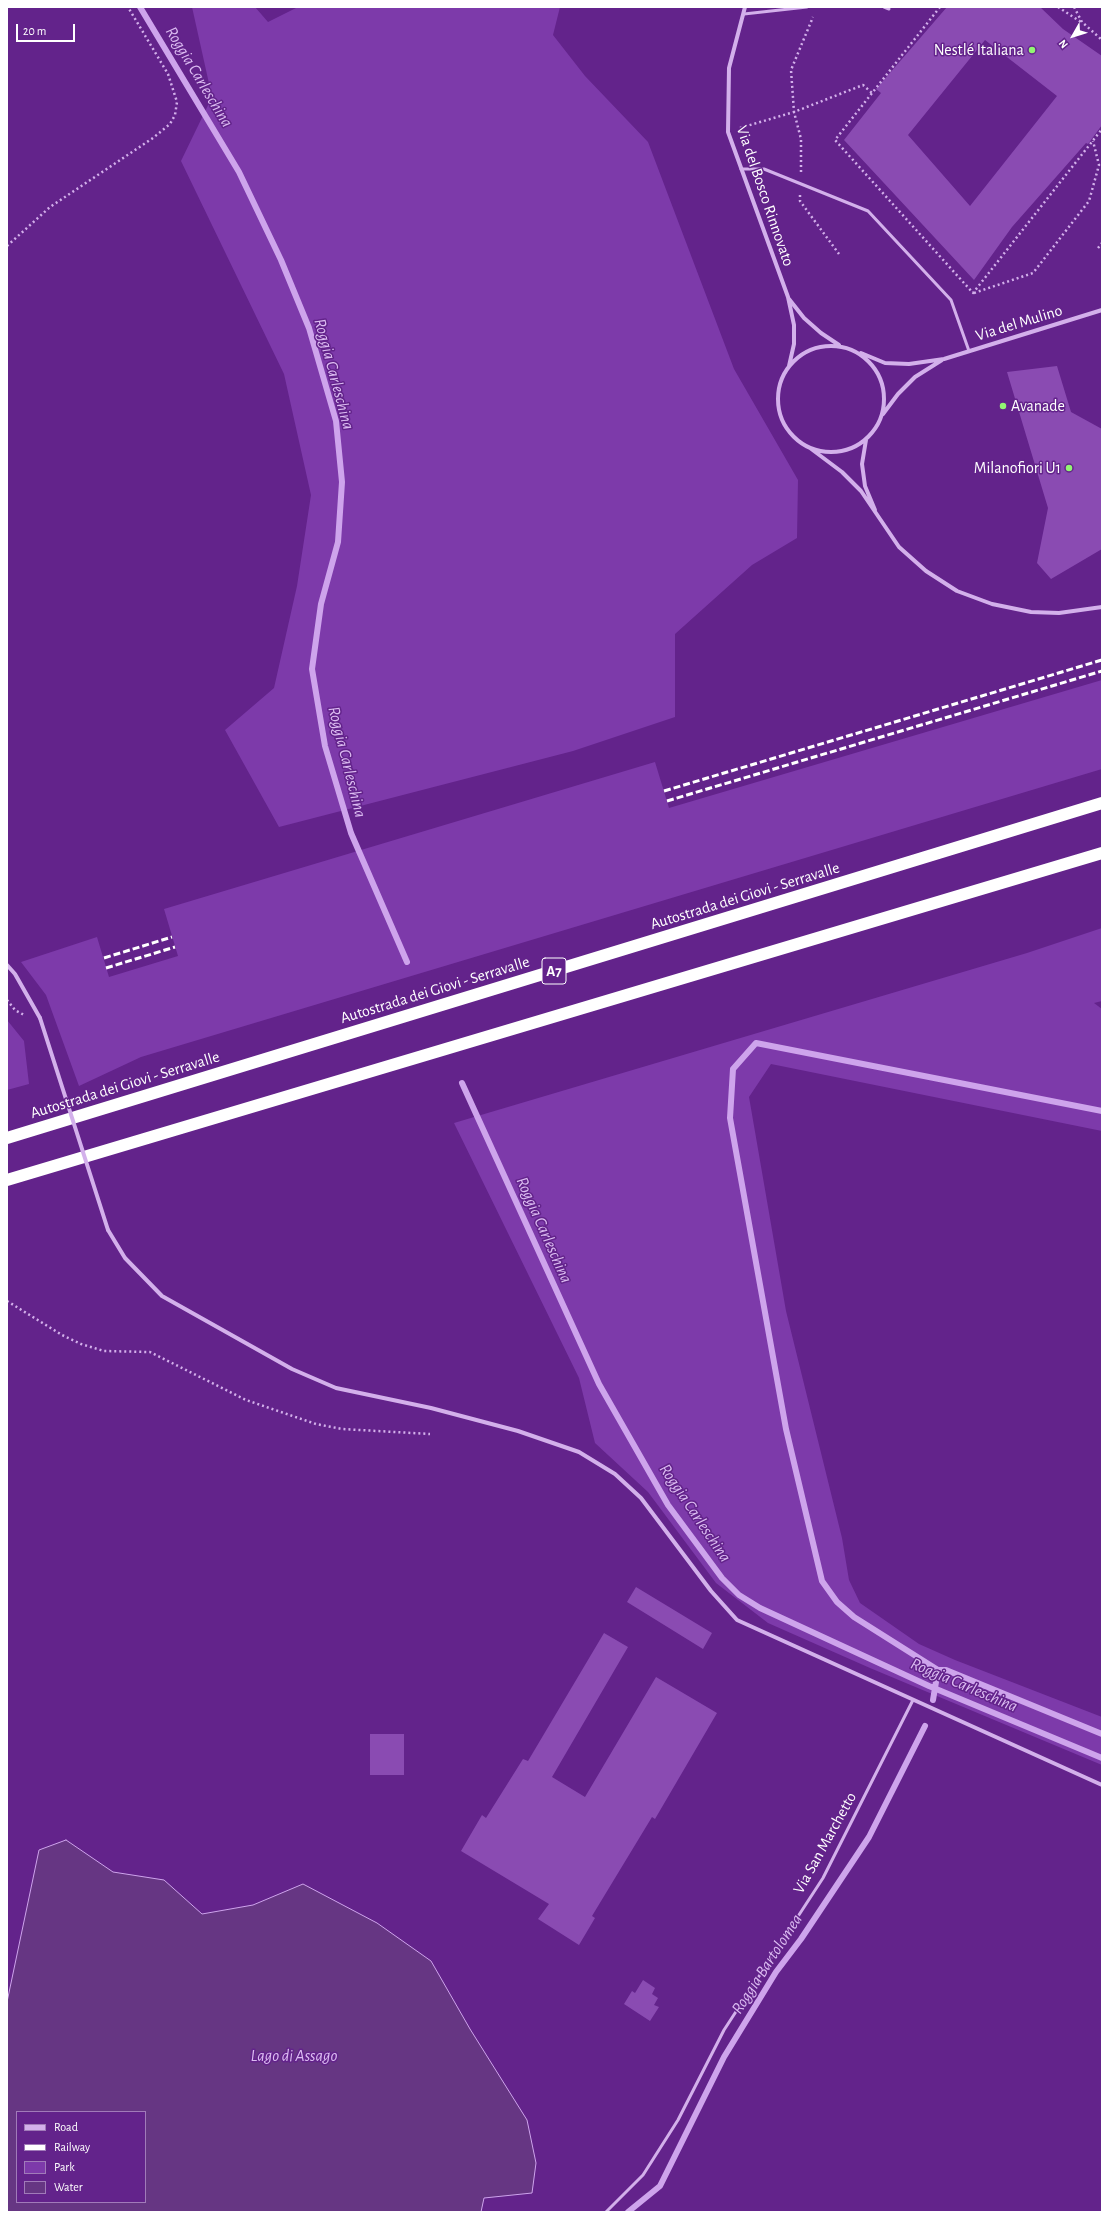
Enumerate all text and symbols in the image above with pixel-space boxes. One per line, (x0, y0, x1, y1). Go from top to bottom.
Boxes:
scale bar (18, 16, 77, 42)
north arrow (1053, 16, 1093, 56)
water label: Roggia Carleschina (161, 23, 237, 131)
text: 20 m (23, 25, 46, 37)
text: N (1057, 37, 1070, 50)
place label: Nestlé Italiana (934, 40, 1024, 60)
marker: Nestlé Italiana (1027, 45, 1037, 55)
street label: Via del Bosco Rinnovato (732, 123, 798, 269)
street label: Via del Mulino (973, 301, 1065, 345)
water label: Roggia Carleschina (309, 316, 359, 432)
place label: Avanade (1011, 396, 1065, 416)
marker: Avanade (998, 401, 1008, 411)
place label: Milanofiori U1 (974, 458, 1061, 478)
marker: Milanofiori U1 (1064, 463, 1074, 473)
water label: Roggia Carleschina (323, 704, 371, 820)
street label: Autostrada dei Giovi - Serravalle (648, 858, 842, 934)
street label: Autostrada dei Giovi - Serravalle (338, 952, 532, 1028)
road number: A7 (542, 958, 566, 984)
street label: Autostrada dei Giovi - Serravalle (28, 1047, 222, 1123)
water label: Roggia Carleschina (511, 1174, 577, 1286)
water label: Roggia Carleschina (655, 1460, 735, 1566)
water label: Roggia Carleschina (908, 1653, 1020, 1717)
street label: Via San Marchetto (789, 1789, 861, 1897)
water label: Roggia Bartolomea (727, 1910, 807, 2018)
water label: Lago di Assago (251, 2046, 337, 2066)
legend (16, 2111, 146, 2203)
text: Road (54, 2121, 78, 2133)
text: Railway (54, 2141, 90, 2153)
text: Park (54, 2161, 75, 2173)
text: Water (54, 2181, 83, 2193)

